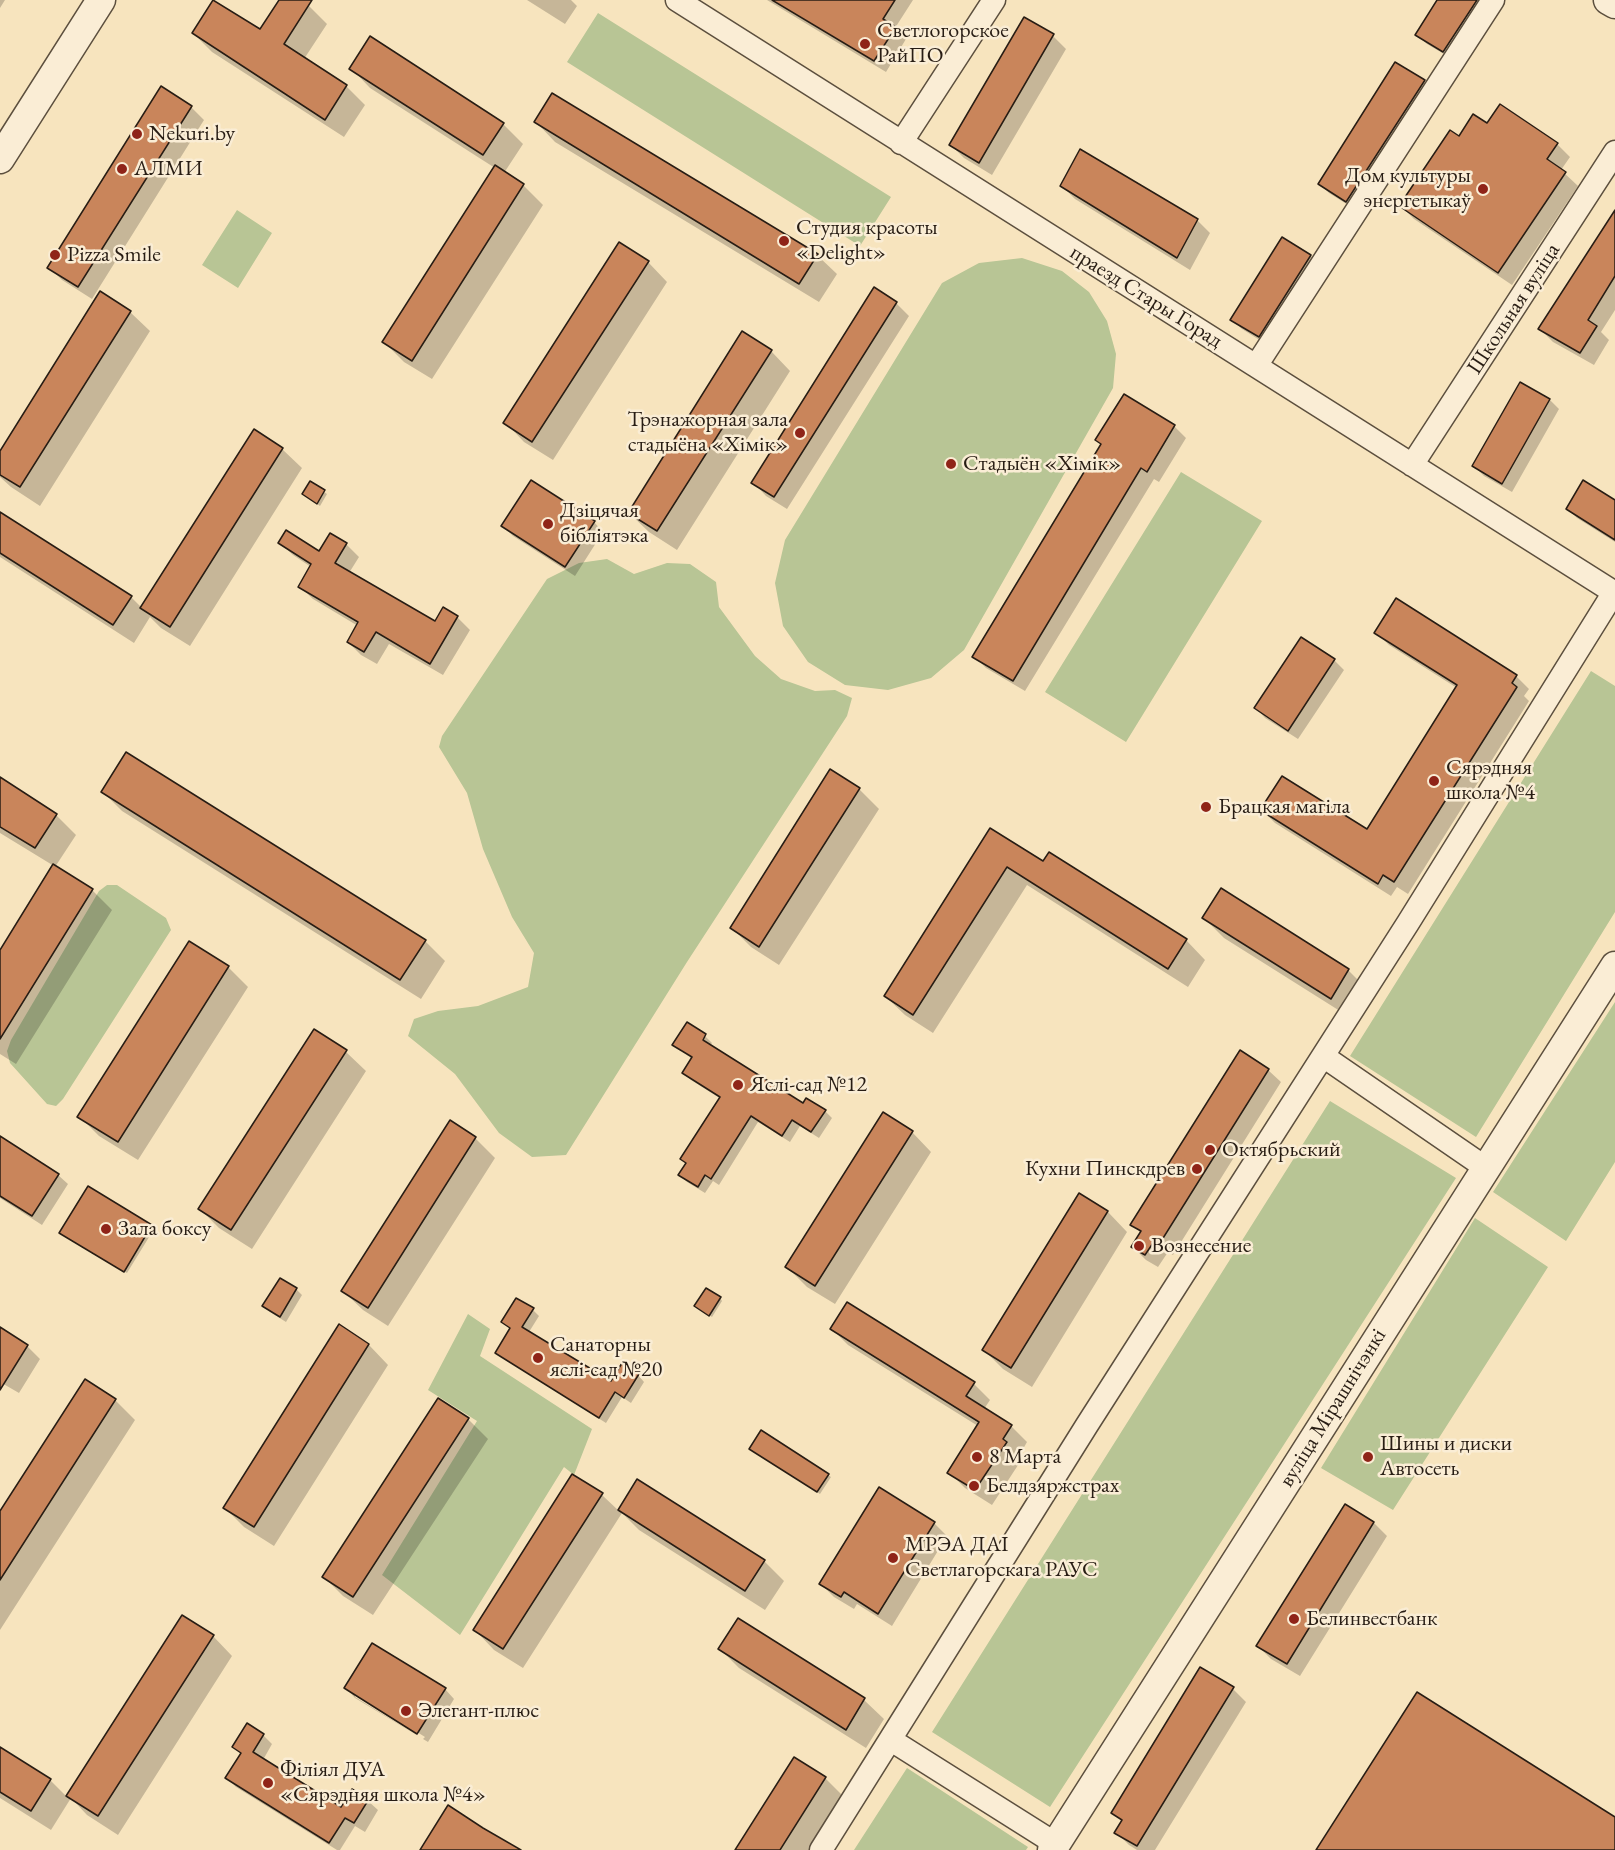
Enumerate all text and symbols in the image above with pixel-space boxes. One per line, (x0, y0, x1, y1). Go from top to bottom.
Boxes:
place label: Светлогорское РайПО (877, 18, 1009, 70)
marker: Светлогорское РайПО (858, 37, 872, 51)
place label: Nekuri.by (149, 121, 235, 147)
marker: Nekuri.by (130, 127, 144, 141)
place label: АЛМИ (134, 156, 202, 182)
marker: АЛМИ (115, 162, 129, 176)
place label: Дом культуры энергетыкаў (1345, 163, 1471, 214)
marker: Дом культуры энергетыкаў (1476, 182, 1490, 196)
place label: Студия красоты «Delight» (796, 215, 938, 266)
marker: Студия красоты «Delight» (777, 234, 791, 248)
street label: Школьная вуліца (1462, 239, 1566, 379)
street label: праезд Стары Горад (1065, 240, 1227, 354)
place label: Pizza Smile (67, 242, 161, 268)
marker: Pizza Smile (48, 248, 62, 262)
place label: Трэнажорная зала стадыёна «Хімік» (627, 407, 788, 458)
marker: Трэнажорная зала стадыёна «Хімік» (793, 426, 807, 440)
place label: Стадыён «Хімік» (963, 451, 1121, 477)
marker: Стадыён «Хімік» (944, 457, 958, 471)
place label: Дзіцячая бібліятэка (560, 498, 648, 550)
marker: Дзіцячая бібліятэка (541, 517, 555, 531)
place label: Сярэдняя школа №4 (1446, 755, 1535, 806)
marker: Сярэдняя школа №4 (1427, 774, 1441, 788)
place label: Брацкая магіла (1218, 794, 1350, 820)
marker: Брацкая магіла (1199, 800, 1213, 814)
place label: Яслі-сад №12 (750, 1072, 867, 1098)
marker: Яслі-сад №12 (731, 1078, 745, 1092)
place label: Октябрьский (1222, 1137, 1341, 1163)
marker: Октябрьский (1203, 1143, 1217, 1157)
place label: Кухни Пинскдрев (1025, 1156, 1185, 1182)
marker: Кухни Пинскдрев (1190, 1162, 1204, 1176)
place label: Зала боксу (118, 1216, 211, 1242)
marker: Зала боксу (99, 1222, 113, 1236)
place label: Вознесение (1151, 1233, 1251, 1259)
marker: Вознесение (1132, 1239, 1146, 1253)
street label: вуліца Мірашнічэнкі (1274, 1324, 1392, 1492)
place label: Санаторны яслі-сад №20 (550, 1332, 662, 1384)
marker: Санаторны яслі-сад №20 (531, 1351, 545, 1365)
place label: Шины и диски Автосеть (1380, 1431, 1512, 1482)
place label: 8 Марта (989, 1444, 1061, 1470)
marker: 8 Марта (970, 1450, 984, 1464)
marker: Шины и диски Автосеть (1361, 1450, 1375, 1464)
place label: Белдзяржстрах (986, 1473, 1119, 1499)
marker: Белдзяржстрах (967, 1479, 981, 1493)
place label: МРЭА ДАІ Светлагорскага РАУС (905, 1532, 1098, 1584)
marker: МРЭА ДАІ Светлагорскага РАУС (886, 1551, 900, 1565)
place label: Белинвестбанк (1306, 1606, 1438, 1632)
marker: Белинвестбанк (1287, 1612, 1301, 1626)
place label: Элегант-плюс (418, 1698, 539, 1724)
marker: Элегант-плюс (399, 1704, 413, 1718)
place label: Філіял ДУА «Сярэдняя школа №4» (280, 1757, 486, 1808)
marker: Філіял ДУА «Сярэдняя школа №4» (261, 1776, 275, 1790)

